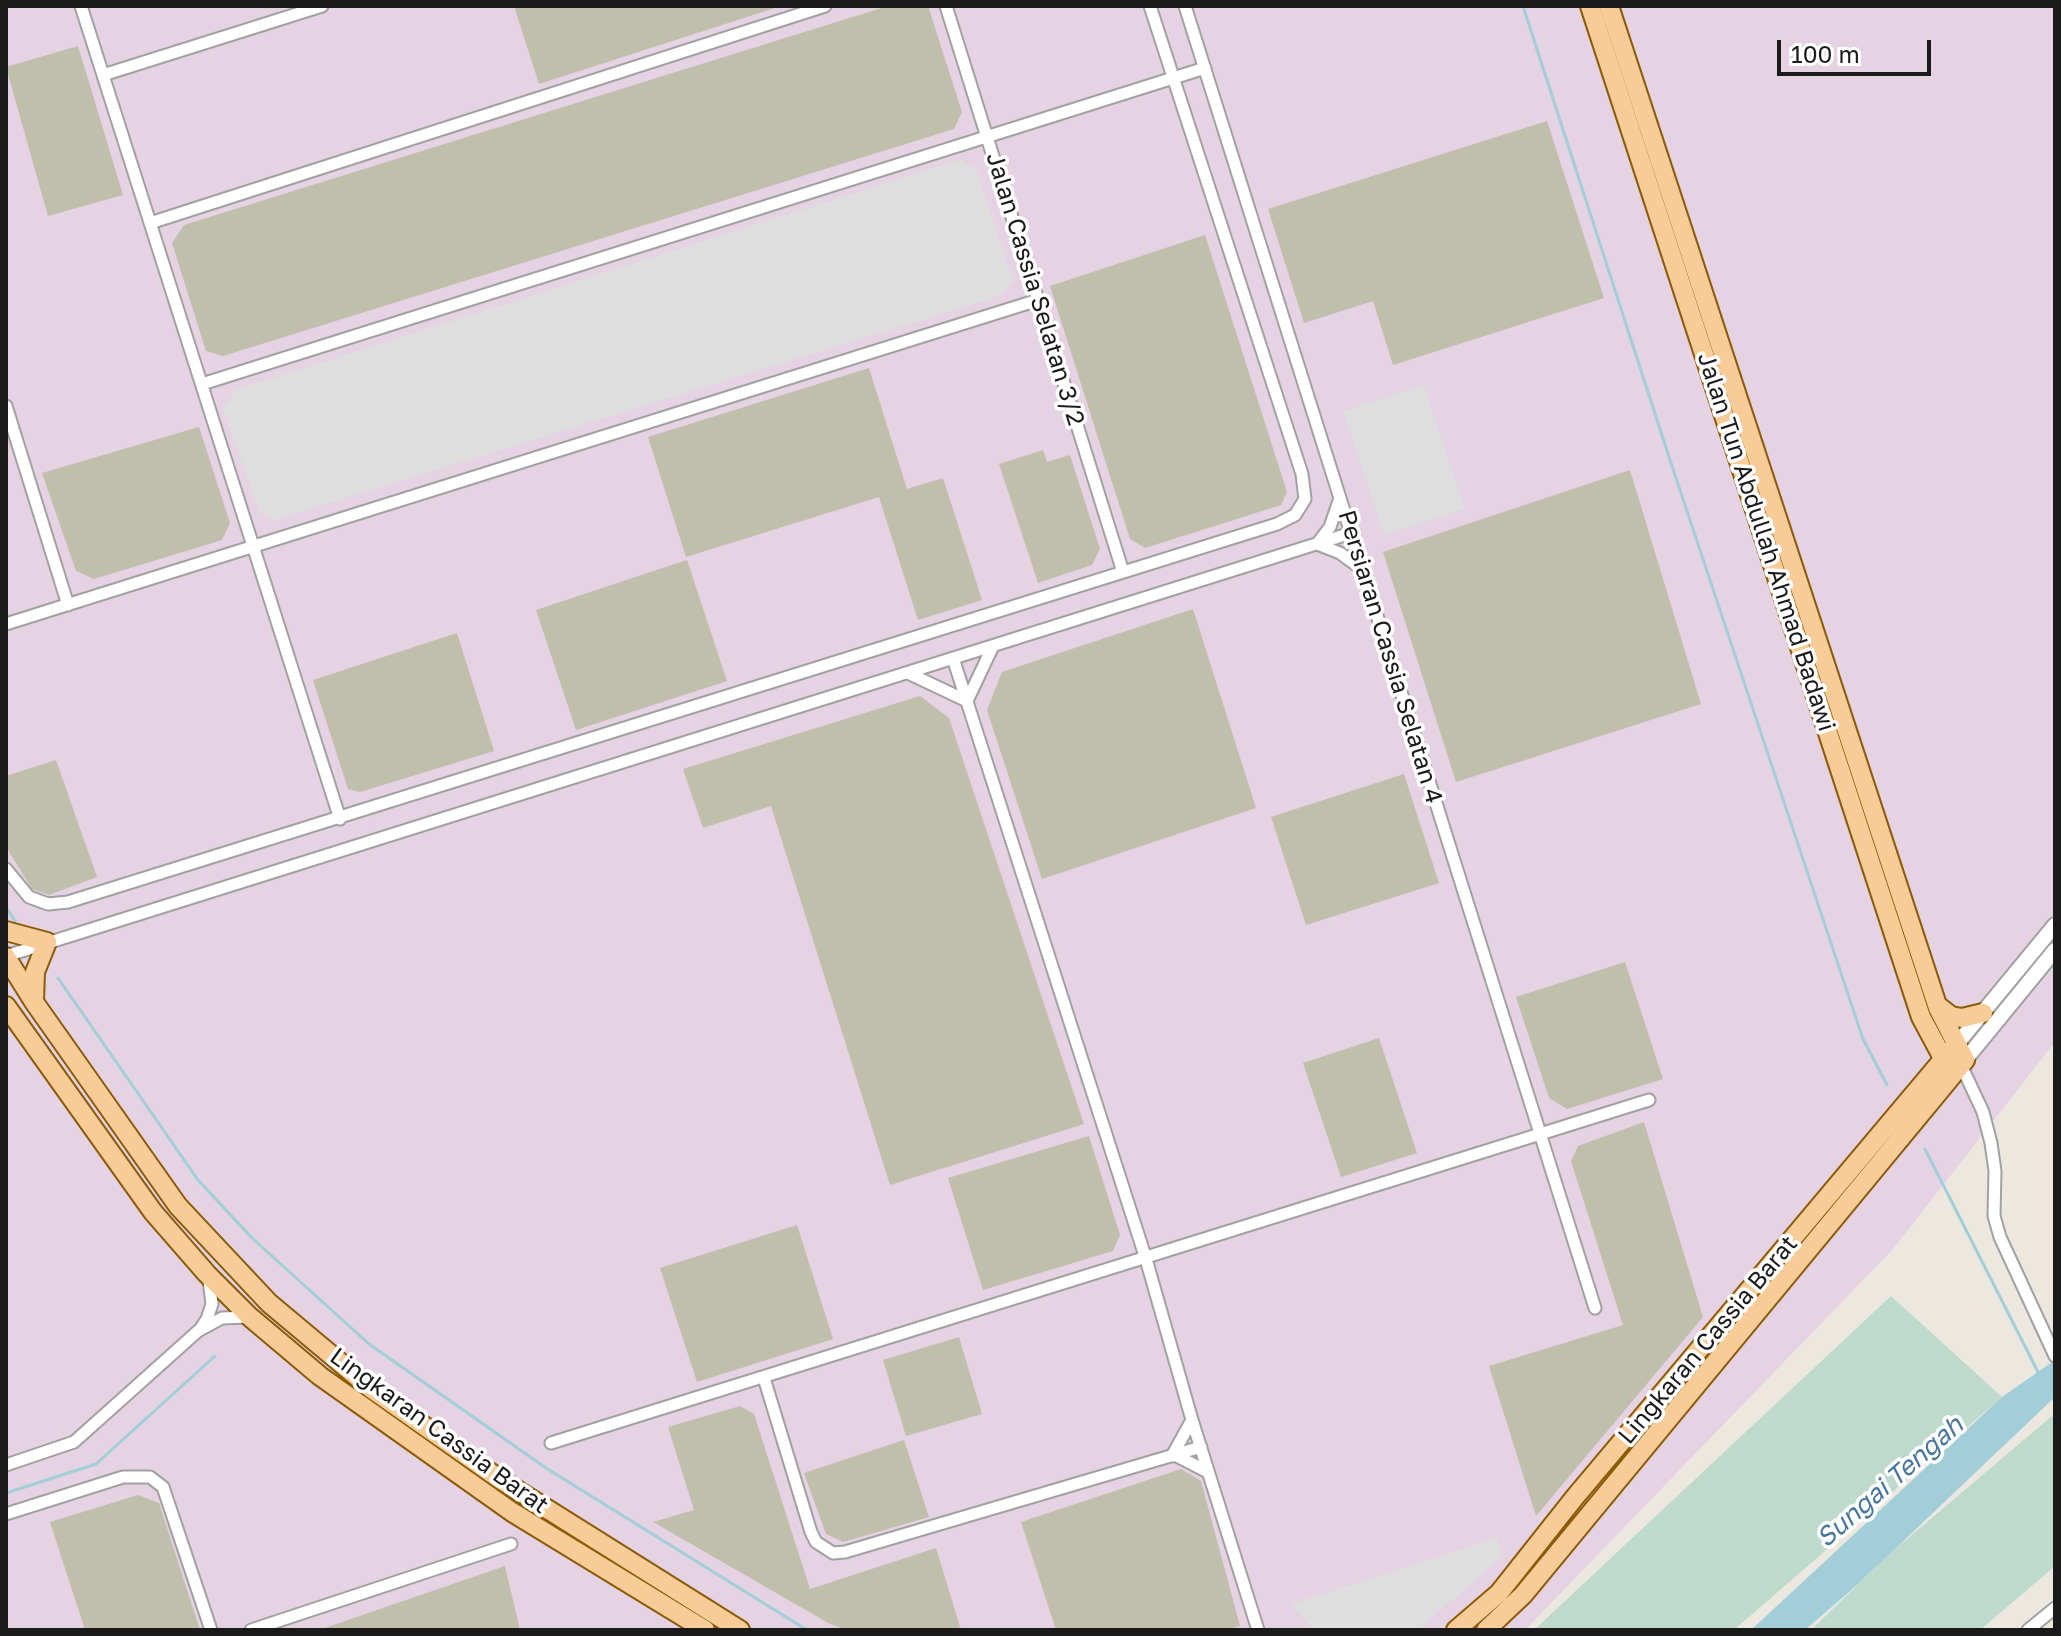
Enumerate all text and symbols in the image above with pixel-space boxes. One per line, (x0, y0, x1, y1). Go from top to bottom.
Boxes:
scale bar (1781, 24, 1935, 74)
text: 100 m (1791, 39, 1860, 68)
street label: Jalan Cassia Selatan 3/2 (980, 149, 1090, 429)
street label: Jalan Tun Abdullah Ahmad Badawi (1691, 349, 1841, 735)
street label: Persiaran Cassia Selatan 4 (1332, 507, 1448, 807)
street label: Lingkaran Cassia Barat (1612, 1230, 1804, 1450)
street label: Lingkaran Cassia Barat (324, 1342, 554, 1520)
water label: Sungai Tengah (1810, 1410, 1970, 1554)

